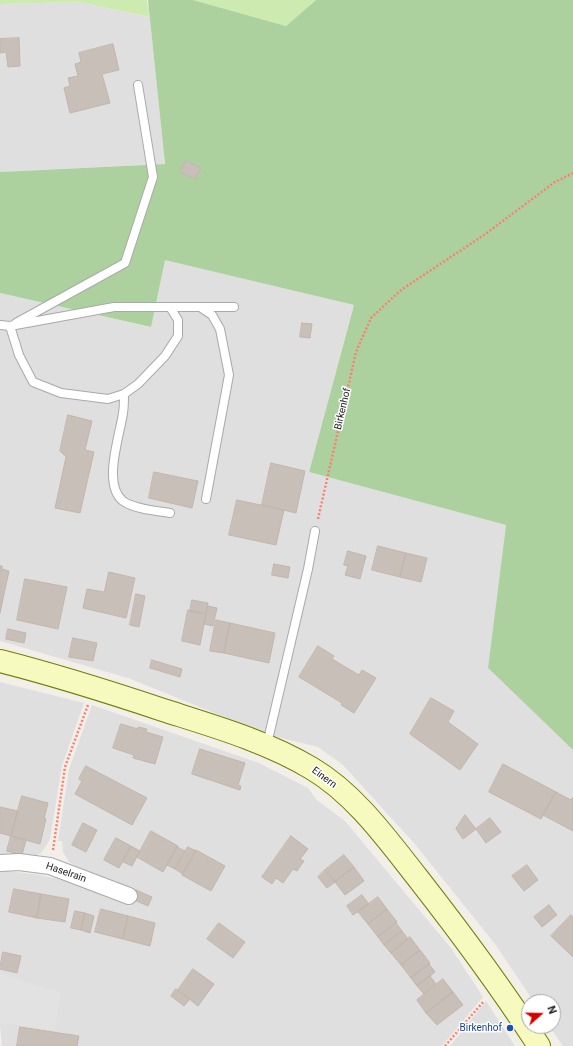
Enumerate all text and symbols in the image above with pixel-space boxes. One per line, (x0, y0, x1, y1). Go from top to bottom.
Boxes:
street label: Birkenhof (332, 387, 354, 431)
street label: Einern (309, 765, 339, 791)
street label: Haselrain (44, 860, 88, 886)
north arrow (521, 994, 561, 1034)
text: N (544, 1004, 559, 1016)
place label: Birkenhof (459, 1022, 502, 1034)
marker: Birkenhof (505, 1023, 515, 1033)

